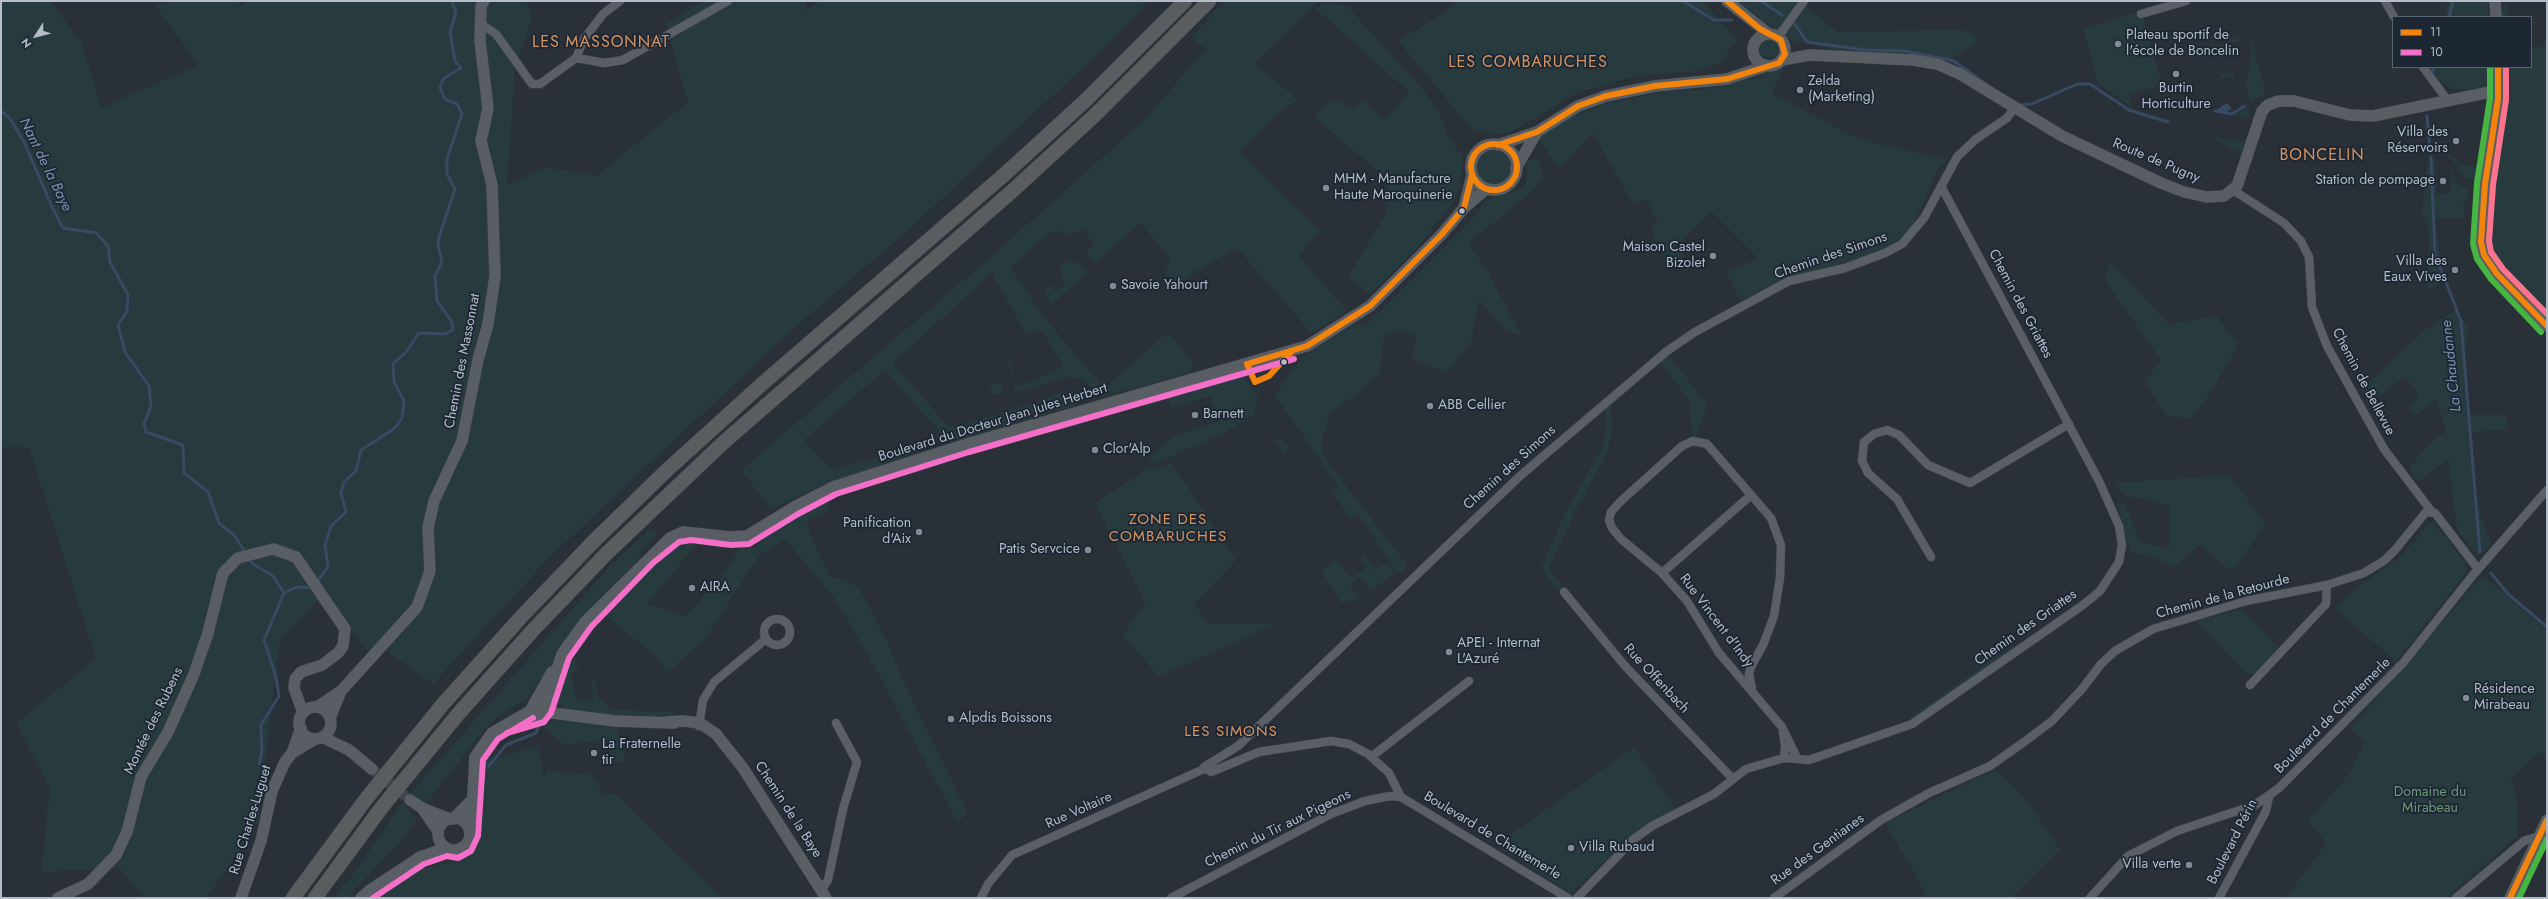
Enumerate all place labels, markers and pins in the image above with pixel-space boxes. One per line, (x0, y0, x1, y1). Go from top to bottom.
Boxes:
place label: Plateau sportif de l'école de Boncelin (2126, 28, 2239, 60)
marker: Plateau sportif de l'école de Boncelin (2113, 39, 2123, 49)
marker: Burtin Horticulture (2171, 69, 2181, 79)
place label: Zelda (Marketing) (1808, 74, 1875, 106)
place label: Burtin Horticulture (2141, 81, 2211, 114)
marker: Zelda (Marketing) (1795, 85, 1805, 95)
place label: Villa des Réservoirs (2387, 125, 2448, 158)
marker: Villa des Réservoirs (2451, 136, 2461, 146)
place label: MHM - Manufacture Haute Maroquinerie (1334, 172, 1452, 204)
place label: Station de pompage (2315, 173, 2435, 189)
marker: Station de pompage (2438, 176, 2448, 186)
marker: MHM - Manufacture Haute Maroquinerie (1321, 183, 1331, 193)
unlabelled marker (1457, 206, 1467, 216)
place label: Maison Castel Bizolet (1623, 240, 1705, 272)
marker: Maison Castel Bizolet (1708, 251, 1718, 261)
place label: Villa des Eaux Vives (2383, 254, 2447, 286)
marker: Villa des Eaux Vives (2450, 265, 2460, 275)
place label: Savoie Yahourt (1121, 278, 1208, 294)
marker: Savoie Yahourt (1108, 281, 1118, 291)
unlabelled marker (1279, 357, 1289, 367)
place label: ABB Cellier (1438, 398, 1506, 414)
marker: ABB Cellier (1425, 401, 1435, 411)
place label: Barnett (1203, 407, 1244, 423)
marker: Barnett (1190, 410, 1200, 420)
place label: Clor'Alp (1103, 442, 1151, 458)
marker: Clor'Alp (1090, 445, 1100, 455)
place label: Panification d'Aix (843, 516, 911, 548)
marker: Panification d'Aix (914, 527, 924, 537)
place label: Patis Servcice (999, 542, 1080, 558)
marker: Patis Servcice (1083, 545, 1093, 555)
place label: AIRA (700, 580, 730, 596)
marker: AIRA (687, 583, 697, 593)
place label: APEI - Internat L'Azuré (1457, 636, 1540, 668)
marker: APEI - Internat L'Azuré (1444, 647, 1454, 657)
place label: Résidence Mirabeau (2474, 682, 2535, 714)
marker: Résidence Mirabeau (2461, 693, 2471, 703)
place label: Alpdis Boissons (959, 711, 1052, 727)
marker: Alpdis Boissons (946, 714, 956, 724)
place label: La Fraternelle tir (602, 737, 681, 770)
marker: La Fraternelle tir (589, 748, 599, 758)
place label: Villa Rubaud (1579, 840, 1654, 856)
marker: Villa Rubaud (1566, 843, 1576, 853)
place label: Villa verte (2122, 857, 2181, 873)
marker: Villa verte (2184, 860, 2194, 870)

